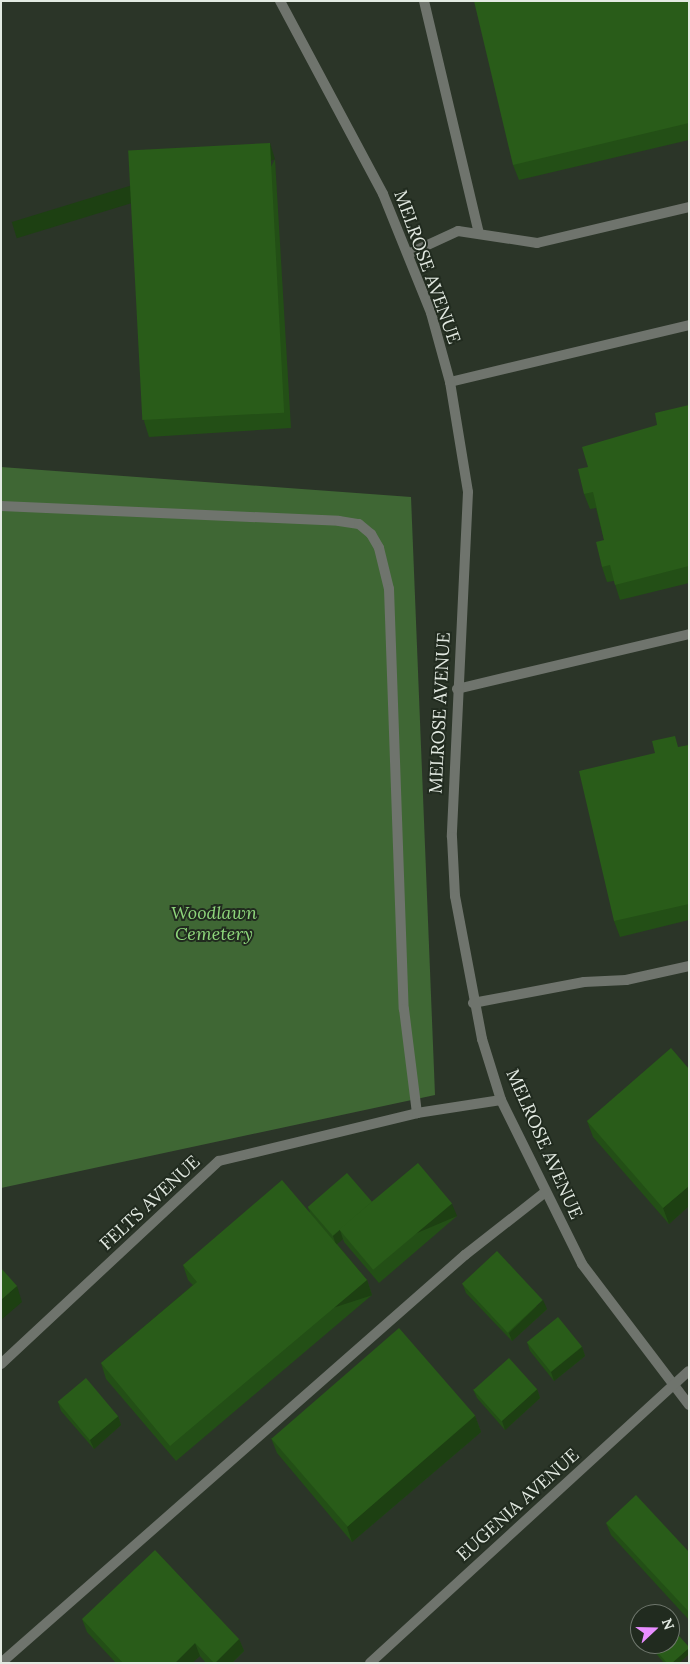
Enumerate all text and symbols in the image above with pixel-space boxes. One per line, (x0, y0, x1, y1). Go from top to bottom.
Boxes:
street label: MELROSE AVENUE (389, 187, 465, 347)
street label: MELROSE AVENUE (425, 632, 455, 794)
park label: Woodlawn Cemetery (171, 903, 257, 946)
street label: MELROSE AVENUE (501, 1066, 587, 1222)
street label: FELTS AVENUE (96, 1151, 204, 1255)
street label: EUGENIA AVENUE (452, 1444, 584, 1566)
north arrow (630, 1604, 680, 1654)
text: N (658, 1616, 678, 1632)

